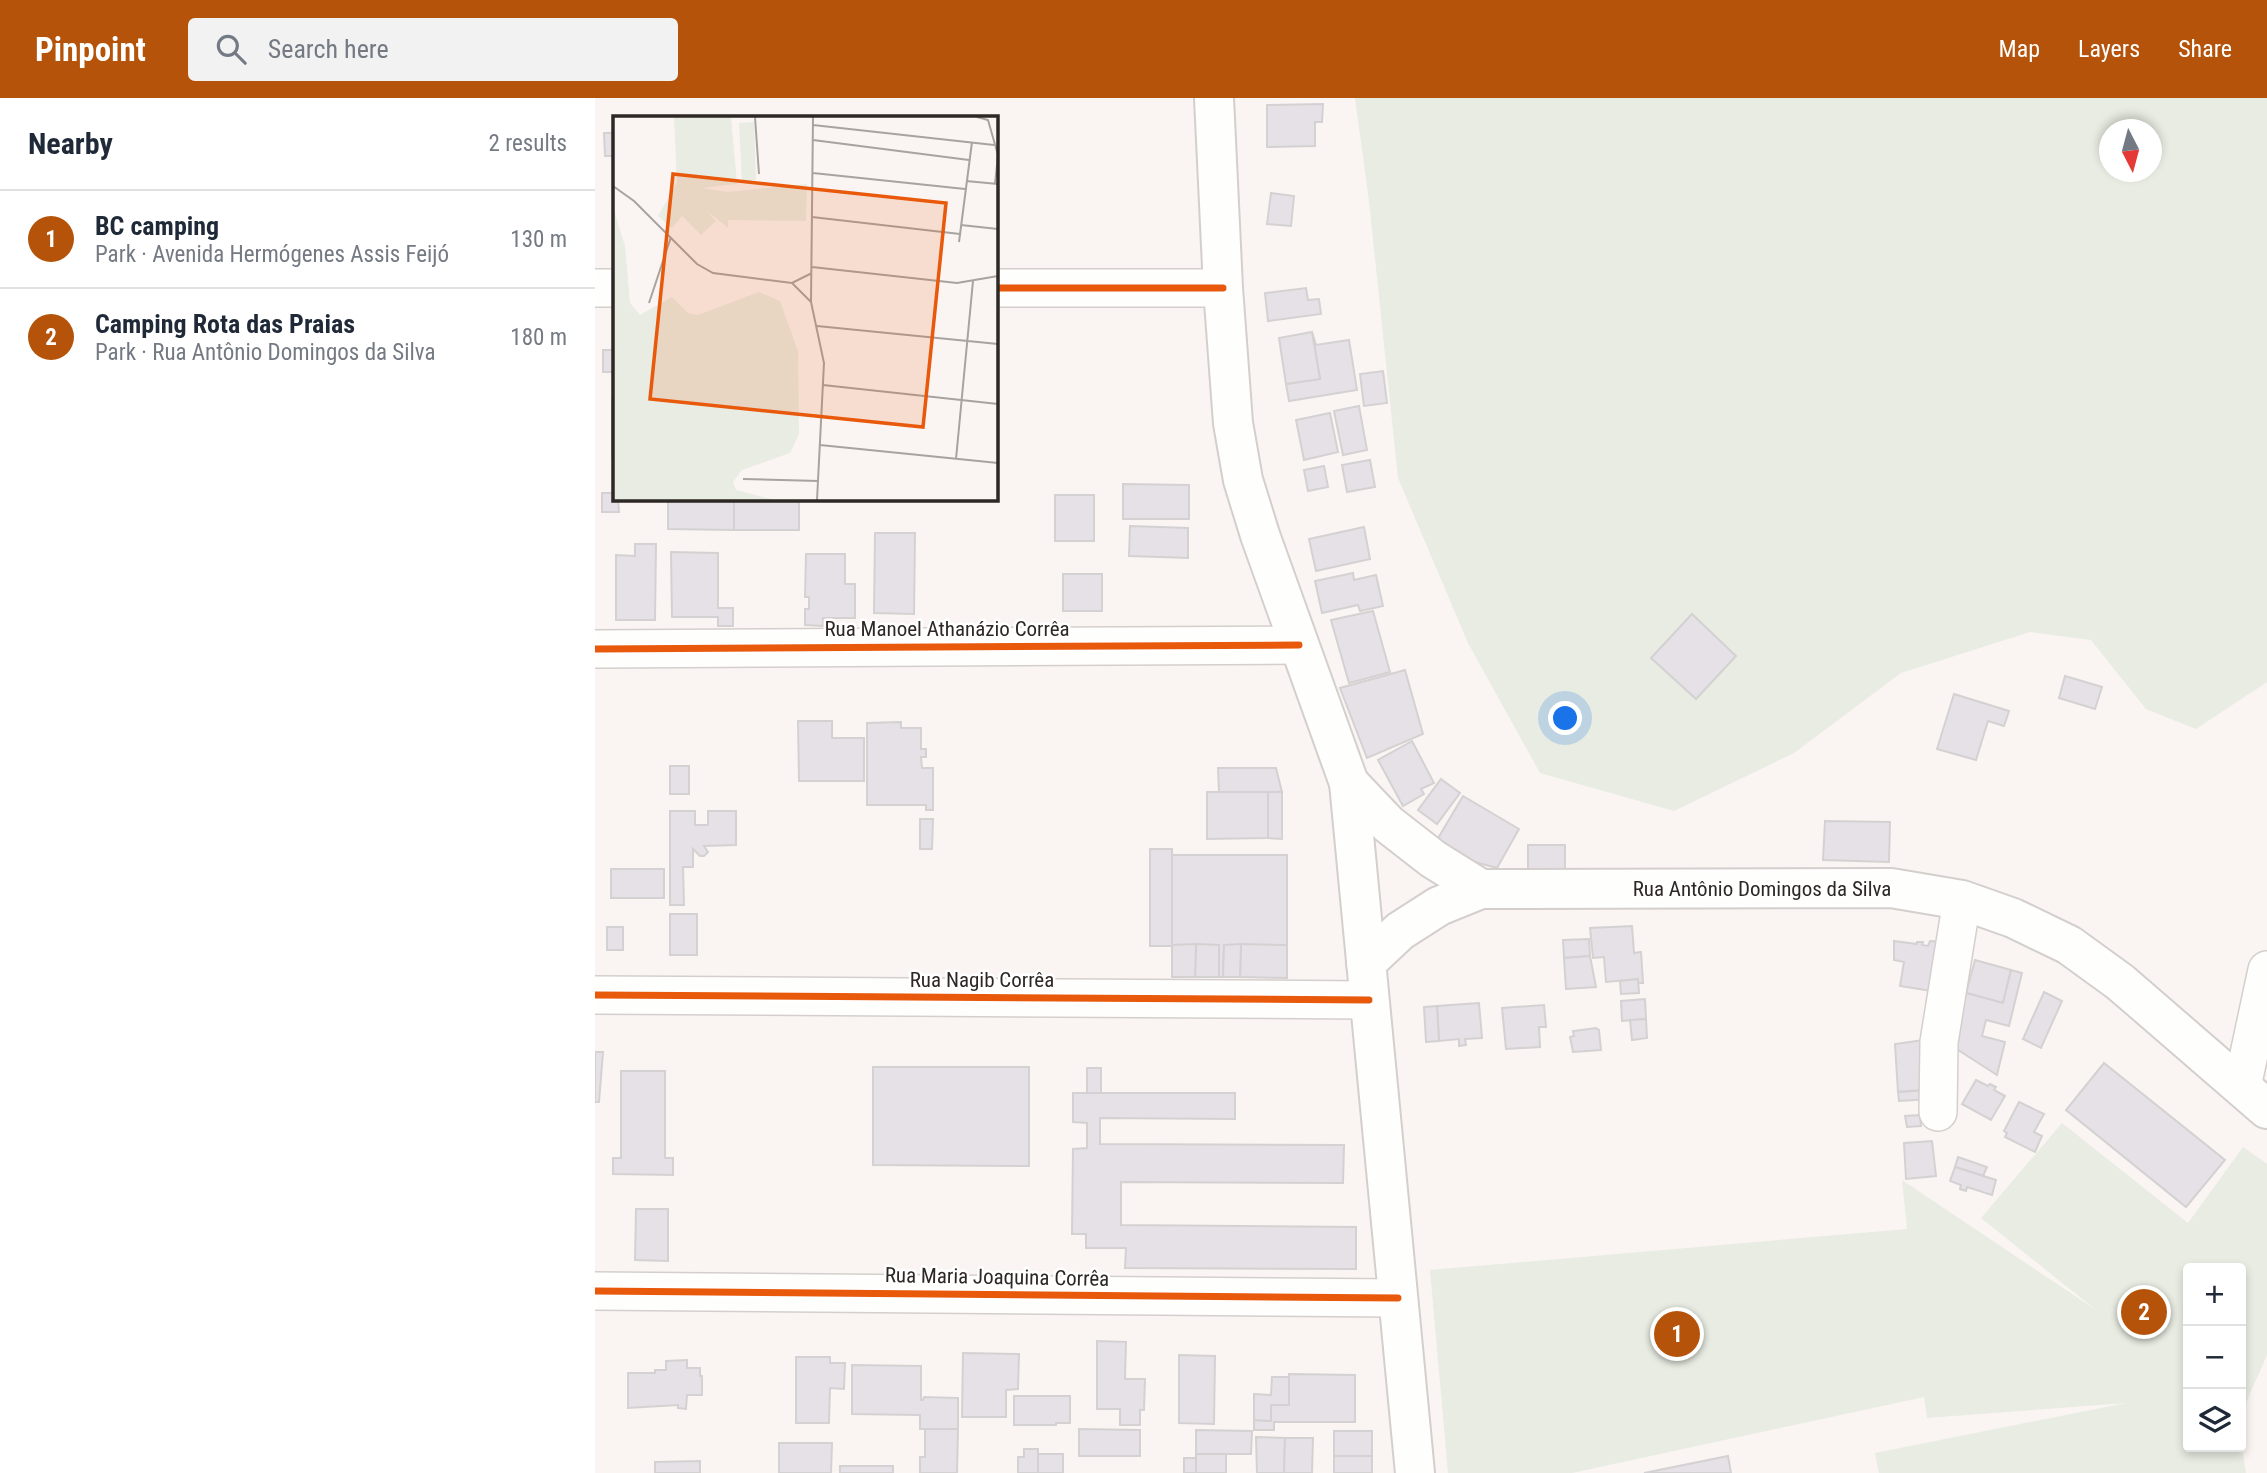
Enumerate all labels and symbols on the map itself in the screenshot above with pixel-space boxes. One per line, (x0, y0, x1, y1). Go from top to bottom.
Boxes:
inset map (613, 116, 997, 500)
north arrow (2099, 119, 2162, 182)
street label: Rua Manoel Athanázio Corrêa (824, 617, 1070, 641)
your location (1548, 701, 1582, 735)
street label: Rua Antônio Domingos da Silva (1633, 877, 1891, 901)
street label: Rua Nagib Corrêa (910, 968, 1054, 992)
street label: Rua Maria Joaquina Corrêa (885, 1263, 1109, 1291)
pin: 2 (2121, 1286, 2167, 1338)
pin: 1 (1654, 1308, 1700, 1360)

